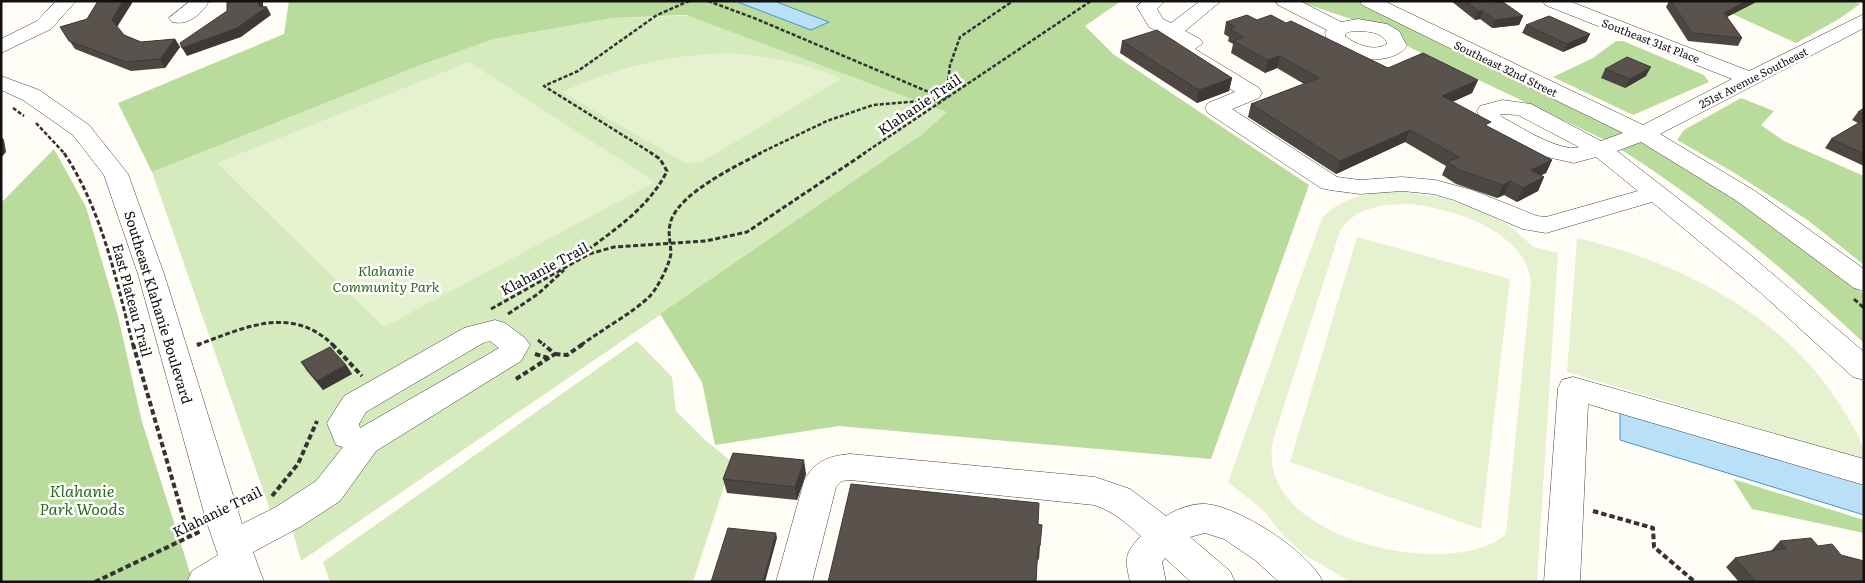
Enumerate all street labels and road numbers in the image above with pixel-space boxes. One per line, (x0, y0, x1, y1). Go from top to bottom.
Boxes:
street label: Southeast 31st Place (1600, 14, 1702, 66)
street label: Southeast 32nd Street (1452, 36, 1561, 100)
street label: 251st Avenue Southeast (1696, 42, 1811, 111)
street label: Klahanie Trail (873, 68, 965, 139)
street label: Southeast Klahanie Boulevard (120, 208, 198, 406)
street label: Klahanie Trail (496, 236, 592, 300)
street label: East Plateau Trail (108, 241, 158, 359)
street label: Klahanie Trail (169, 481, 265, 541)

